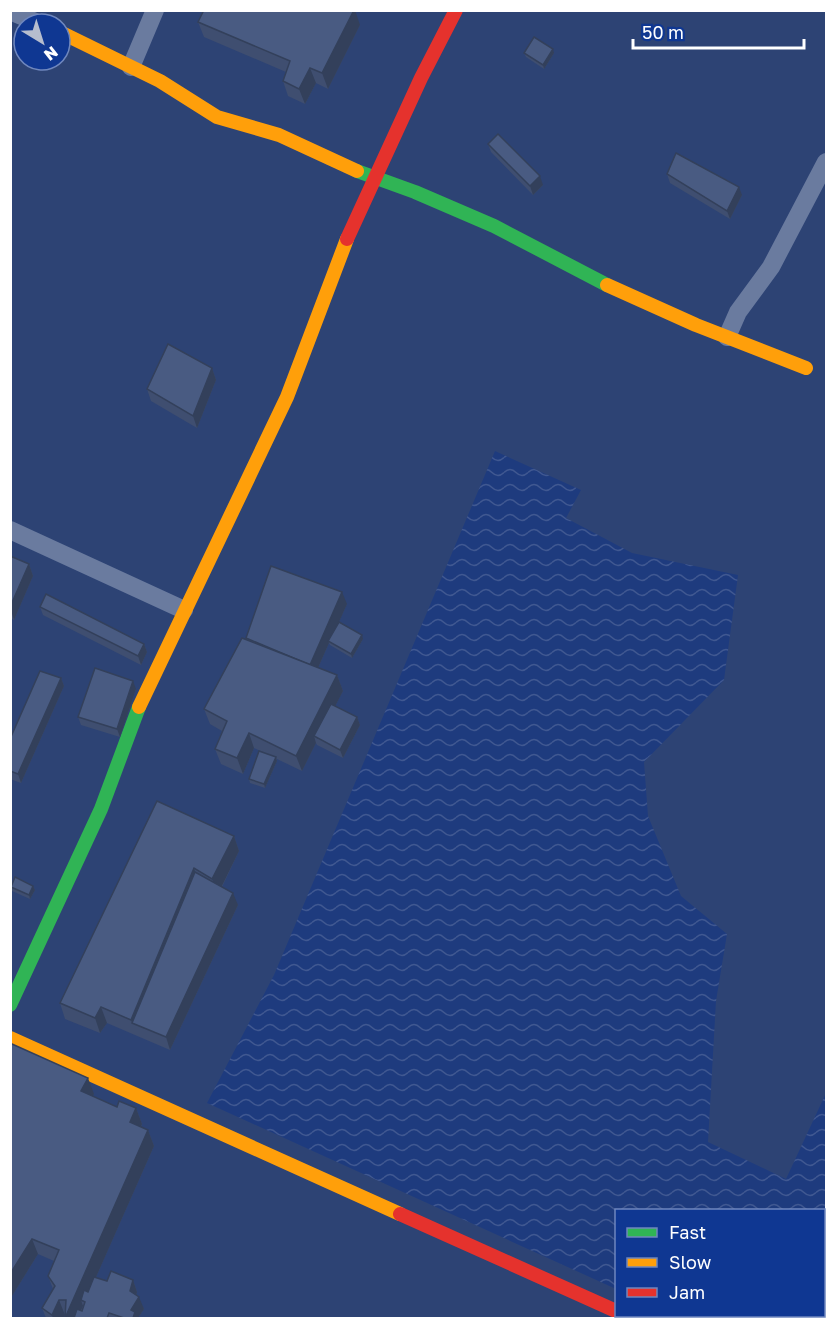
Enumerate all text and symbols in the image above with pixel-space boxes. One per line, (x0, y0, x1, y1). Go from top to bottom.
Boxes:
north arrow (12, 12, 72, 72)
scale bar (633, 12, 804, 50)
text: 50 m (642, 21, 684, 43)
text: N (40, 42, 62, 65)
legend (615, 1209, 825, 1317)
text: Fast (669, 1221, 706, 1243)
text: Slow (669, 1251, 712, 1273)
text: Jam (669, 1281, 705, 1303)

